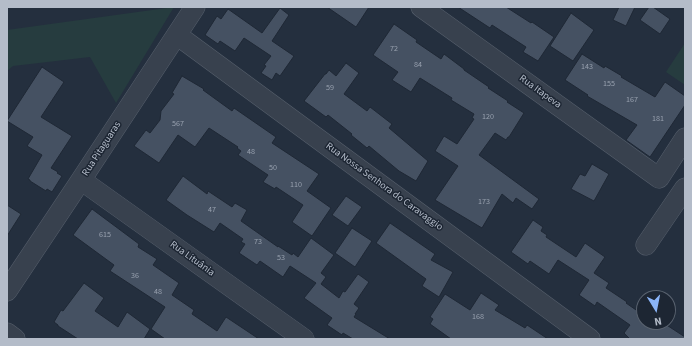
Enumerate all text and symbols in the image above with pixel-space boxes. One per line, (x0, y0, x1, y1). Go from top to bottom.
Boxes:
house number: 72 (390, 44, 398, 54)
house number: 84 (414, 60, 422, 70)
house number: 143 (581, 62, 593, 72)
street label: Rua Itapeva (517, 73, 563, 111)
house number: 155 (603, 79, 615, 89)
house number: 59 (326, 83, 334, 93)
house number: 167 (626, 95, 638, 105)
house number: 120 (482, 112, 494, 122)
house number: 181 (652, 114, 664, 124)
house number: 567 (172, 119, 184, 129)
street label: Rua Pitaguaras (80, 120, 124, 178)
street label: Rua Nossa Senhora do Caravaggio (323, 140, 445, 234)
house number: 48 (247, 147, 255, 157)
house number: 50 (269, 163, 277, 173)
house number: 110 (290, 180, 302, 190)
house number: 173 (478, 197, 490, 207)
house number: 47 (208, 205, 216, 215)
house number: 615 (99, 230, 111, 240)
house number: 73 (254, 237, 262, 247)
street label: Rua Lituânia (167, 239, 217, 279)
house number: 53 (277, 253, 285, 263)
house number: 36 (131, 271, 139, 281)
house number: 48 (154, 287, 162, 297)
north arrow (636, 290, 676, 330)
house number: 168 (472, 312, 484, 322)
text: N (653, 313, 663, 329)

